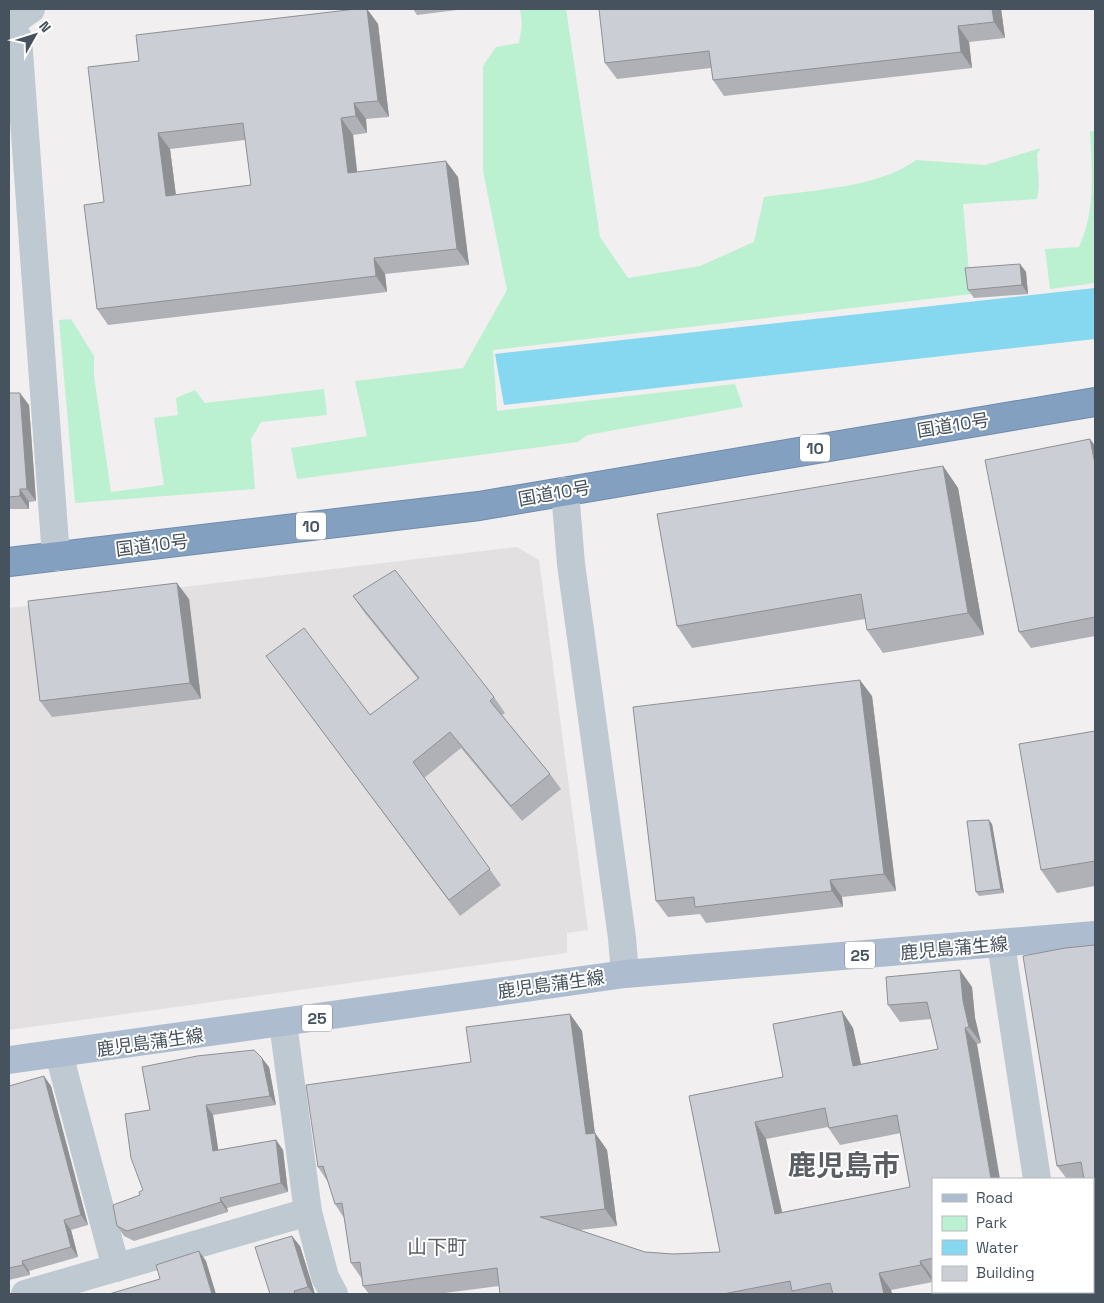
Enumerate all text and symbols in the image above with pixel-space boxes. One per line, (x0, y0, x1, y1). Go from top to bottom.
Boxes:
north arrow (10, 10, 60, 60)
text: N (35, 18, 55, 36)
street label: 国道10号 (915, 408, 991, 442)
road number: 10 (800, 434, 830, 462)
street label: 国道10号 (516, 475, 592, 511)
road number: 10 (296, 512, 326, 540)
street label: 国道10号 (114, 529, 190, 561)
street label: 鹿児島蒲生線 (899, 932, 1009, 964)
road number: 25 (845, 942, 875, 968)
street label: 鹿児島蒲生線 (496, 965, 606, 1003)
road number: 25 (302, 1004, 332, 1032)
street label: 鹿児島蒲生線 (95, 1023, 205, 1061)
district label: 鹿児島市 (788, 1147, 900, 1183)
legend (932, 1178, 1094, 1293)
text: Road (976, 1188, 1013, 1207)
text: Park (976, 1213, 1007, 1232)
district label: 山下町 (407, 1234, 467, 1260)
text: Water (976, 1238, 1019, 1257)
text: Building (976, 1263, 1035, 1282)

